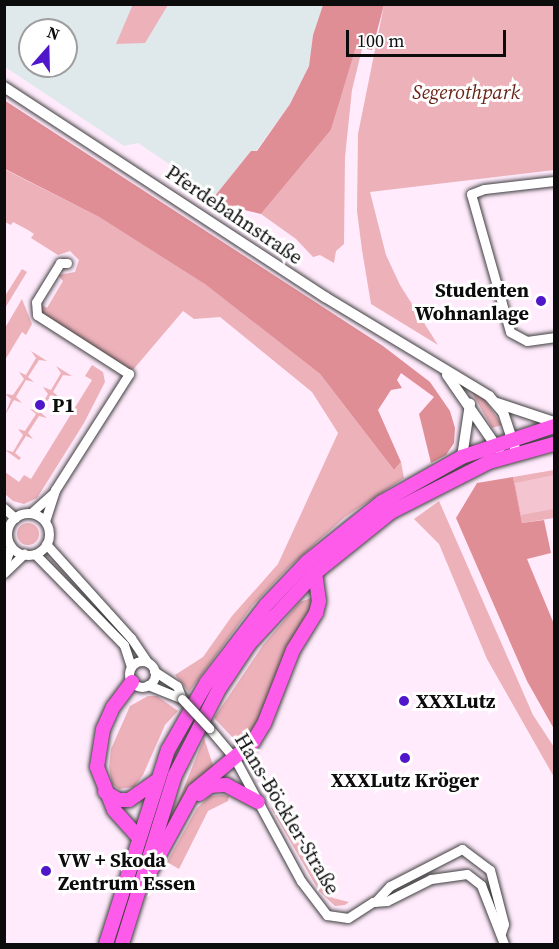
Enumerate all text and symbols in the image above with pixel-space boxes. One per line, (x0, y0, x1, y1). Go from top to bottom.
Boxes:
north arrow (18, 18, 78, 78)
scale bar (349, 18, 510, 56)
text: N (44, 21, 63, 45)
text: 100 m (357, 28, 404, 53)
park label: Segerothpark (412, 80, 520, 104)
street label: Pferdebahnstraße (161, 160, 307, 270)
place label: Studenten Wohnanlage (415, 278, 529, 325)
marker: Studenten Wohnanlage (534, 294, 548, 308)
place label: P1 (52, 393, 75, 417)
marker: P1 (33, 398, 47, 412)
place label: XXXLutz (416, 689, 495, 713)
marker: XXXLutz (397, 694, 411, 708)
street label: Hans-Böckler-Straße (229, 729, 345, 899)
marker: XXXLutz Kröger (398, 751, 412, 765)
place label: XXXLutz Kröger (331, 768, 479, 792)
place label: VW + Skoda Zentrum Essen (58, 848, 196, 895)
marker: VW + Skoda Zentrum Essen (39, 864, 53, 878)

